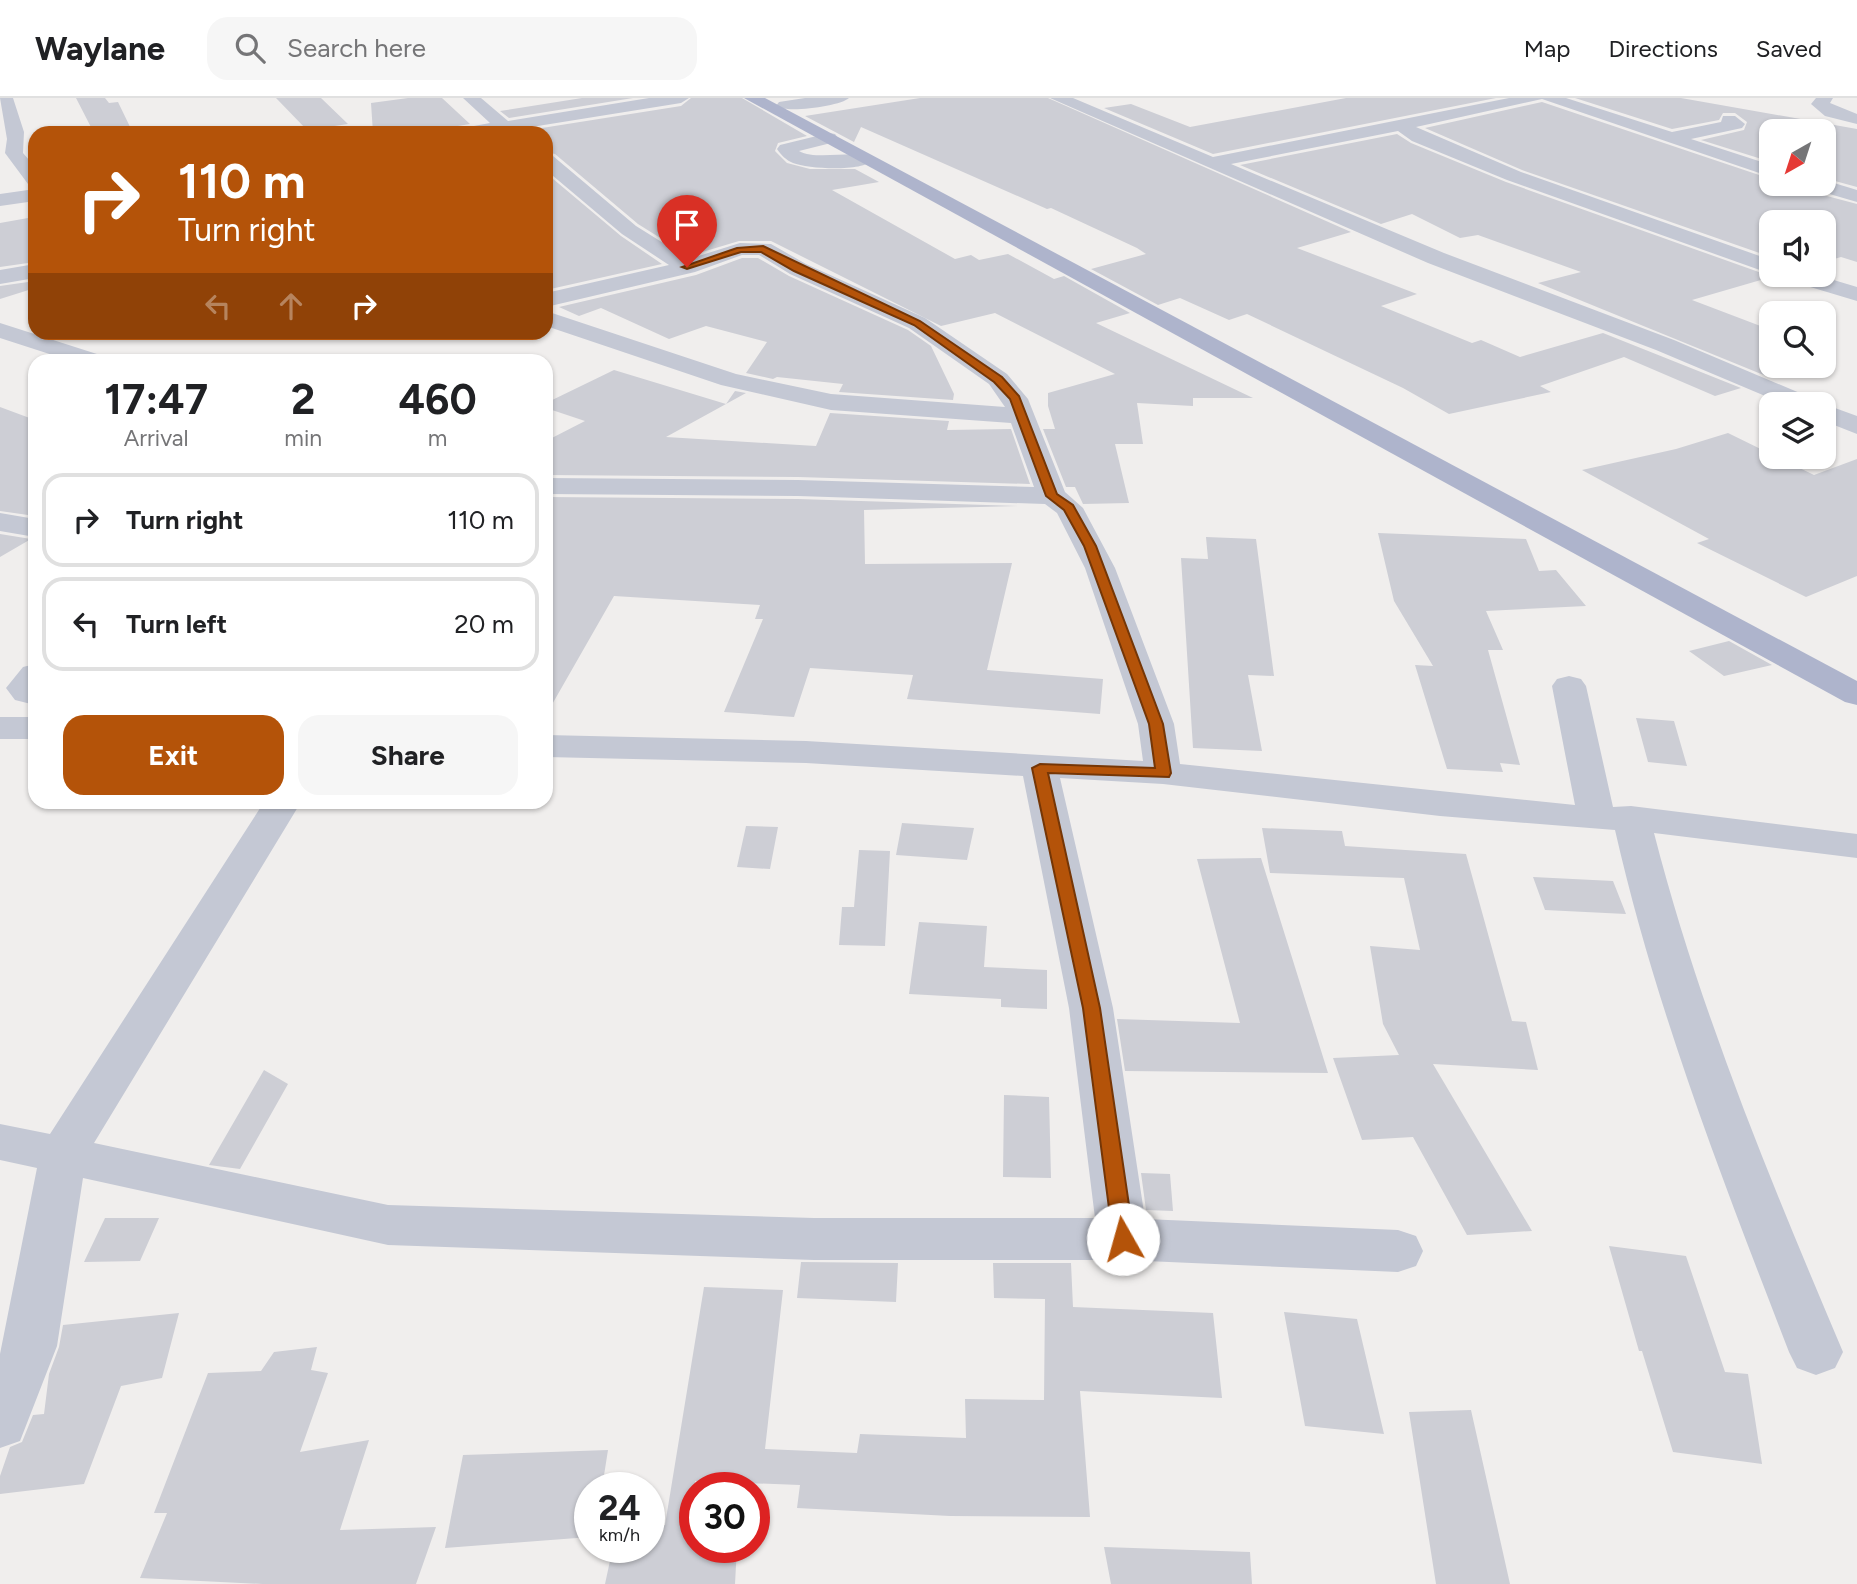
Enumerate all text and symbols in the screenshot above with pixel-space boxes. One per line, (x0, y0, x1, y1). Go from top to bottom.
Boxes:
search box (207, 17, 697, 80)
text: Waylane (35, 29, 165, 68)
icon: search (231, 29, 269, 67)
text: Search here (287, 32, 426, 64)
text: Map (1524, 34, 1570, 63)
text: Directions (1608, 34, 1718, 63)
text: Saved (1756, 34, 1822, 63)
north arrow (1759, 119, 1836, 196)
map controls (1759, 119, 1836, 469)
text: 110 m (178, 151, 306, 210)
icon: right (63, 154, 154, 245)
pin (657, 195, 717, 267)
icon: arrive (668, 206, 706, 244)
button: sound (1759, 210, 1836, 287)
text: Turn right (178, 211, 316, 249)
icon: left (199, 287, 237, 325)
icon: ahead (272, 287, 310, 325)
icon: right (345, 287, 383, 325)
button: search (1759, 301, 1836, 378)
text: 17:47 (104, 374, 208, 425)
text: 2 (291, 374, 315, 425)
text: 460 (398, 374, 477, 425)
button: layers (1759, 392, 1836, 469)
text: Arrival (124, 424, 189, 452)
text: min (284, 424, 322, 452)
text: m (428, 424, 447, 452)
icon: right (67, 501, 105, 539)
text: Turn right (126, 504, 243, 536)
text: 110 m (447, 504, 514, 536)
icon: left (67, 605, 105, 643)
text: Turn left (126, 608, 227, 640)
text: 20 m (454, 608, 514, 640)
button: Exit (63, 715, 284, 795)
button: Share (298, 715, 518, 795)
position arrow (1086, 1202, 1160, 1276)
speed limit sign: 30 (679, 1472, 770, 1563)
text: 24 (598, 1487, 641, 1529)
text: km/h (599, 1524, 640, 1546)

